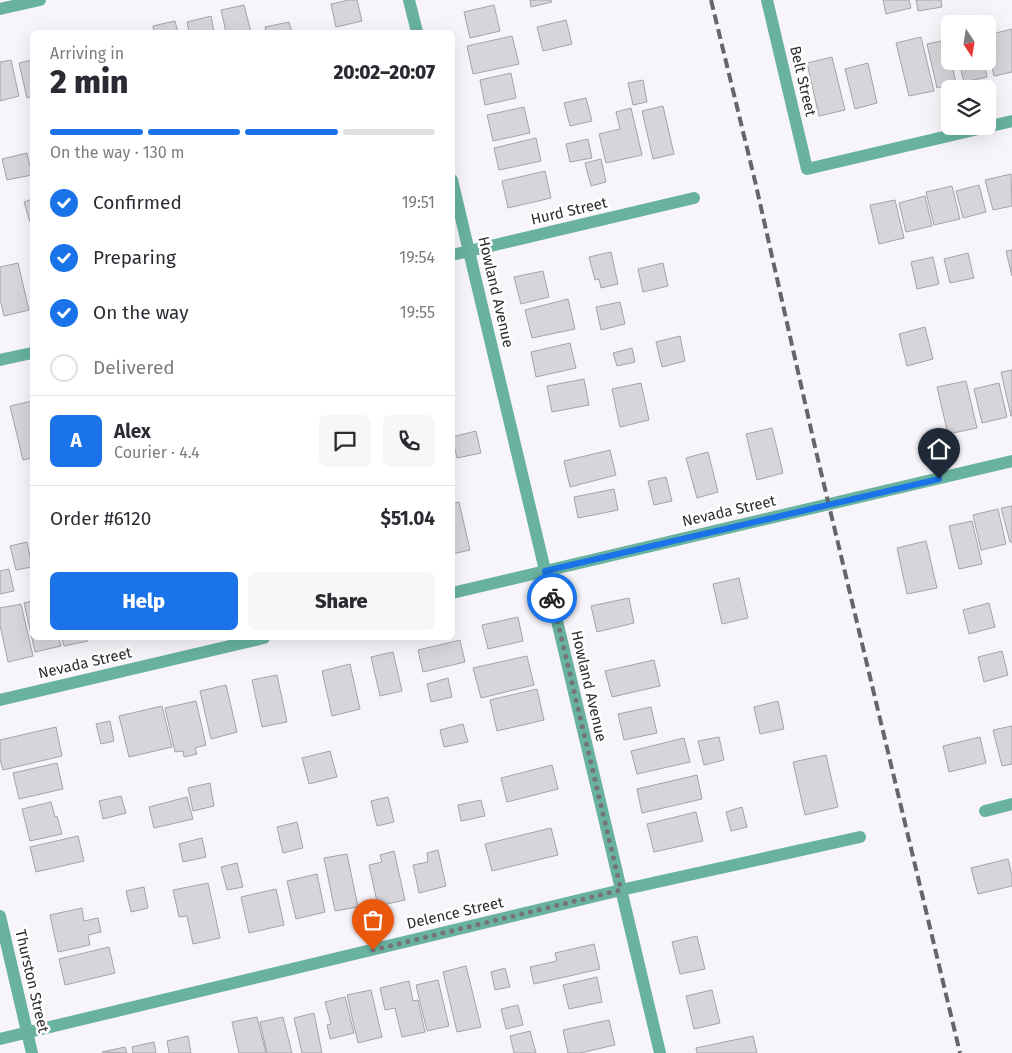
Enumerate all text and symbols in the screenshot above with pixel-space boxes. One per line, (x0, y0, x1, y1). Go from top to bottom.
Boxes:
north arrow (941, 15, 996, 70)
map controls (941, 15, 996, 135)
text: Arriving in (50, 44, 124, 63)
street label: Belt Street (786, 44, 820, 119)
text: 20:02–20:07 (333, 61, 435, 84)
text: 2 min (50, 63, 128, 101)
button: layers (941, 80, 996, 135)
text: On the way · 130 m (50, 143, 185, 162)
icon: check (50, 189, 78, 217)
text: Confirmed (93, 191, 182, 214)
text: 19:51 (402, 193, 435, 212)
street label: Hurd Street (529, 193, 610, 229)
street label: Howland Avenue (474, 235, 518, 349)
icon: check (50, 244, 78, 272)
text: Preparing (93, 246, 176, 269)
text: 19:54 (399, 248, 435, 267)
icon: check (50, 299, 78, 327)
text: On the way (93, 301, 189, 324)
text: 19:55 (400, 303, 435, 322)
text: Delivered (93, 356, 175, 379)
button: chat (319, 415, 371, 467)
button: phone (383, 415, 435, 467)
text: Alex (114, 420, 151, 443)
pin (918, 428, 960, 479)
text: A (70, 429, 82, 452)
icon: home (925, 435, 953, 463)
text: Courier · 4.4 (114, 443, 200, 462)
street label: Nevada Street (680, 491, 778, 531)
text: Order #6120 (50, 507, 151, 530)
text: $51.04 (381, 507, 435, 530)
button: Help (50, 572, 238, 630)
button: Share (248, 572, 435, 630)
courier (527, 573, 577, 623)
icon: bike (538, 584, 566, 612)
street label: Howland Avenue (567, 629, 611, 743)
street label: Nevada Street (36, 643, 134, 683)
street label: Delence Street (405, 893, 506, 933)
pin (352, 899, 394, 950)
icon: bag (359, 906, 387, 934)
street label: Thurston Street (11, 928, 53, 1035)

